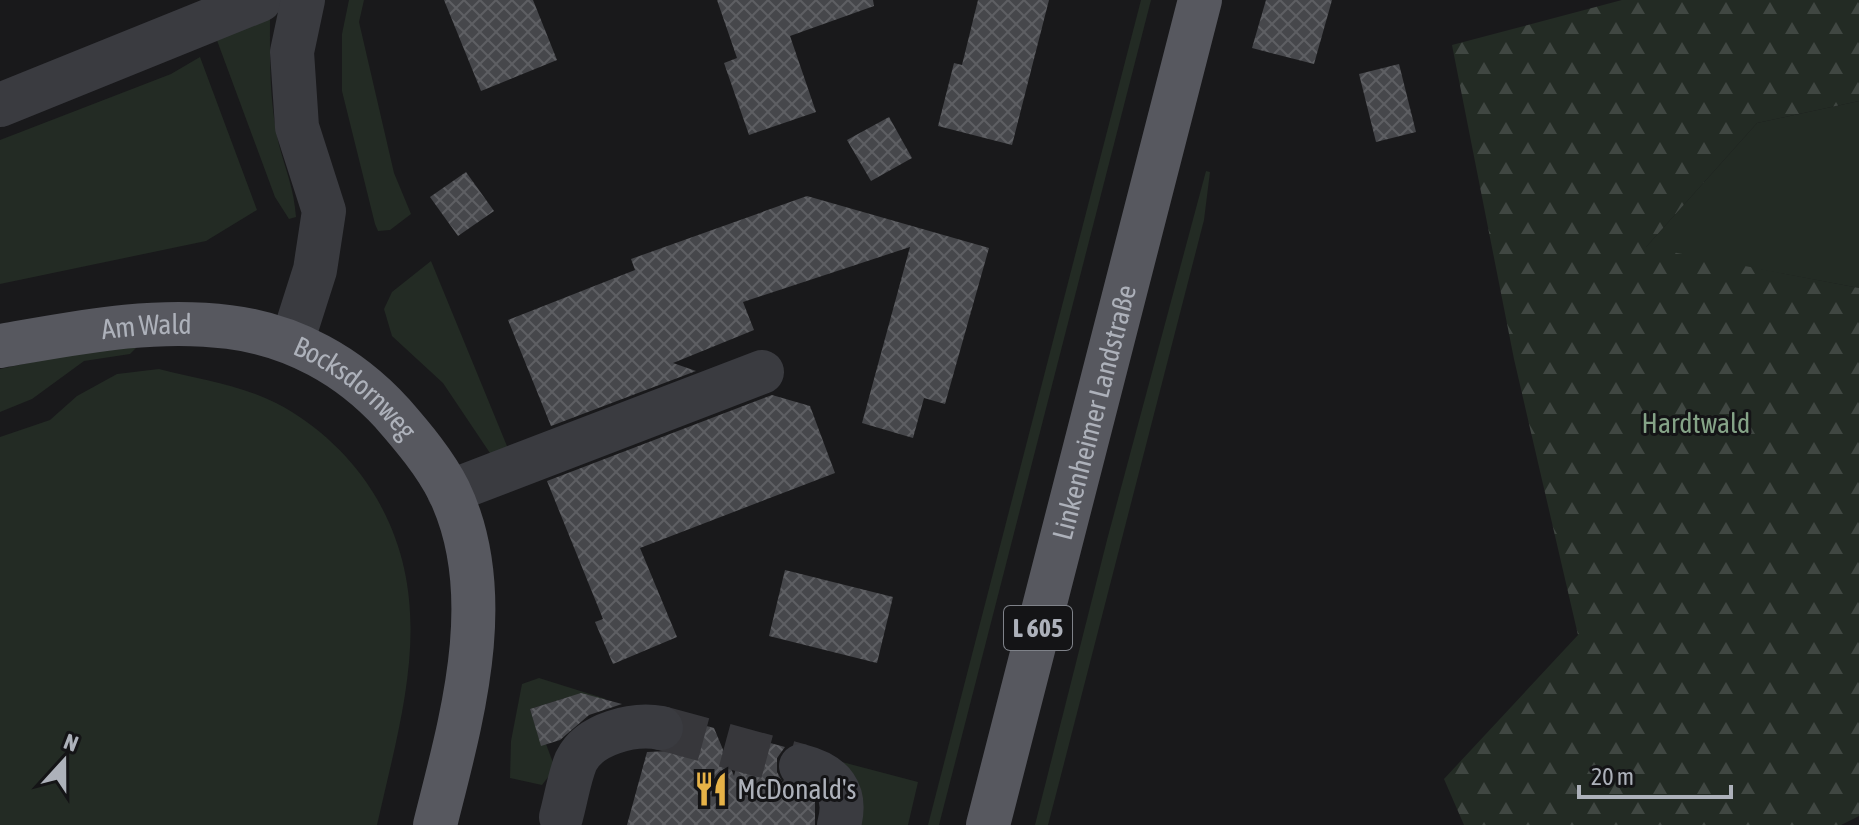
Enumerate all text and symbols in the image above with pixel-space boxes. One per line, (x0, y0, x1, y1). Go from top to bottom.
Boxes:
street label: Linkenheimer Landstraße (1046, 282, 1142, 543)
street label: Am Wald (99, 308, 192, 345)
street label: Bocksdornweg (289, 330, 423, 445)
park label: Hardtwald (1642, 407, 1750, 439)
road number: L 605 (1004, 606, 1072, 650)
north arrow (24, 721, 104, 801)
text: N (60, 728, 82, 757)
scale bar (1579, 749, 1731, 799)
text: 20 m (1591, 763, 1634, 790)
restaurant icon: McDonald's (692, 770, 730, 808)
place label: McDonald's (737, 773, 856, 805)

